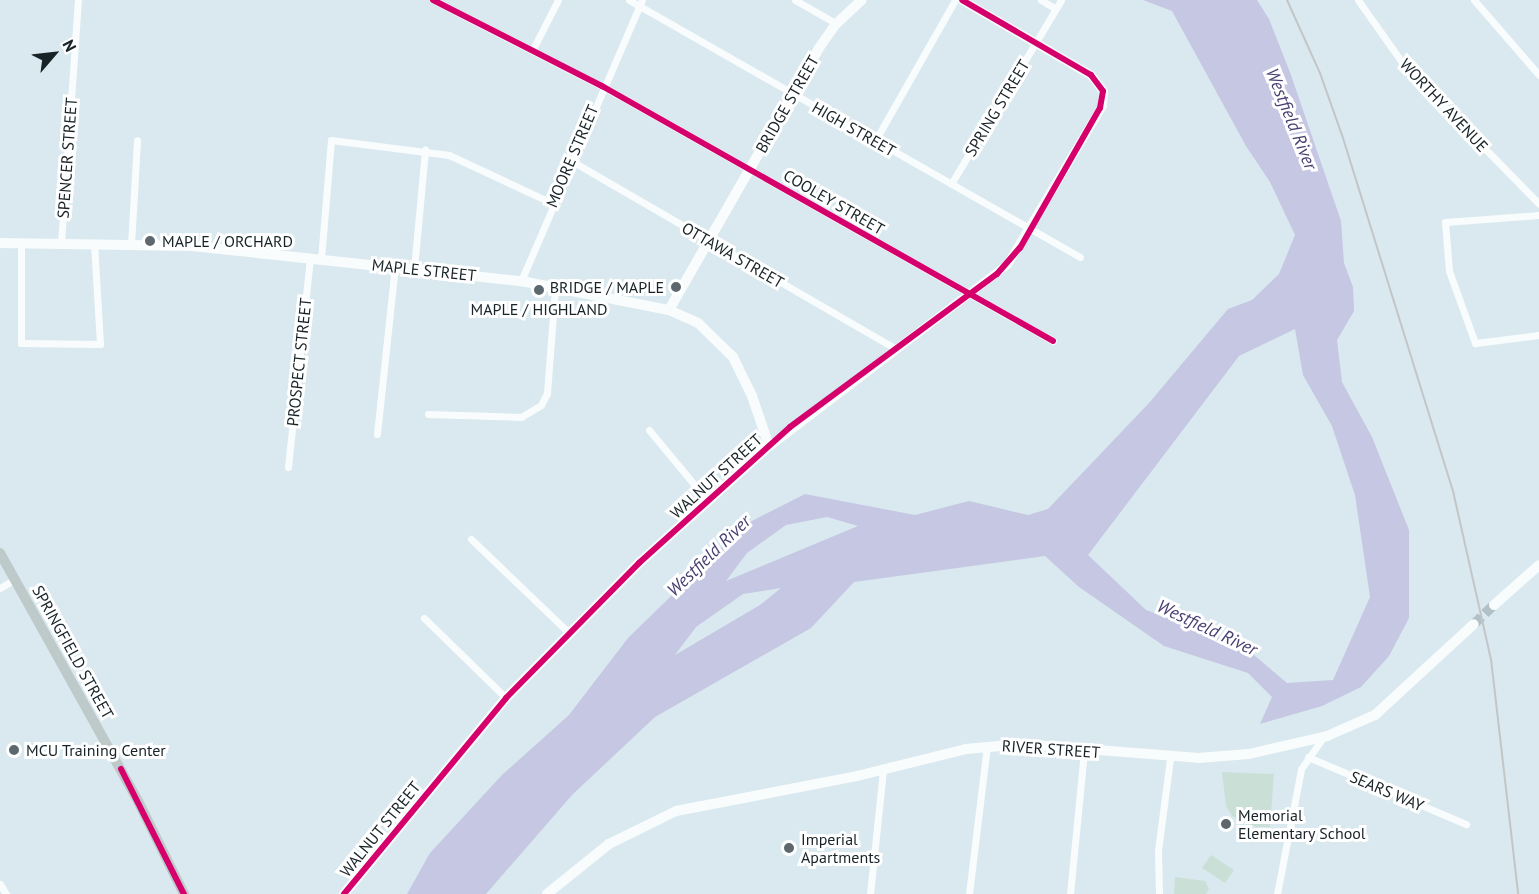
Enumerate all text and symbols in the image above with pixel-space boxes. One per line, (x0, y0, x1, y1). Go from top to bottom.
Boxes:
north arrow (24, 24, 84, 84)
text: N (59, 36, 81, 55)
street label: BRIDGE STREET (751, 52, 823, 156)
street label: WORTHY AVENUE (1396, 54, 1492, 156)
street label: SPRING STREET (961, 56, 1033, 160)
water label: Westfield River (1261, 65, 1321, 173)
street label: SPENCER STREET (53, 97, 81, 219)
street label: HIGH STREET (809, 97, 899, 161)
street label: MOORE STREET (542, 102, 602, 210)
street label: COOLEY STREET (780, 165, 888, 239)
street label: OTTAWA STREET (678, 218, 788, 292)
place label: MAPLE / ORCHARD (162, 231, 293, 251)
marker: MAPLE / ORCHARD (143, 234, 157, 248)
street label: MAPLE STREET (371, 255, 477, 285)
place label: BRIDGE / MAPLE (550, 277, 664, 297)
marker: BRIDGE / MAPLE (669, 280, 683, 294)
marker: MAPLE / HIGHLAND (532, 283, 546, 297)
street label: PROSPECT STREET (283, 297, 315, 427)
place label: MAPLE / HIGHLAND (471, 299, 607, 319)
street label: WALNUT STREET (666, 429, 766, 523)
water label: Westfield River (663, 511, 755, 601)
street label: SPRINGFIELD STREET (28, 582, 118, 722)
water label: Westfield River (1154, 595, 1260, 661)
street label: RIVER STREET (1001, 736, 1101, 762)
place label: MCU Training Center (26, 740, 166, 760)
marker: MCU Training Center (7, 743, 21, 757)
street label: SEARS WAY (1347, 767, 1427, 815)
street label: WALNUT STREET (336, 777, 424, 881)
place label: Memorial Elementary School (1238, 805, 1366, 843)
marker: Memorial Elementary School (1219, 817, 1233, 831)
place label: Imperial Apartments (801, 829, 880, 867)
marker: Imperial Apartments (782, 841, 796, 855)

